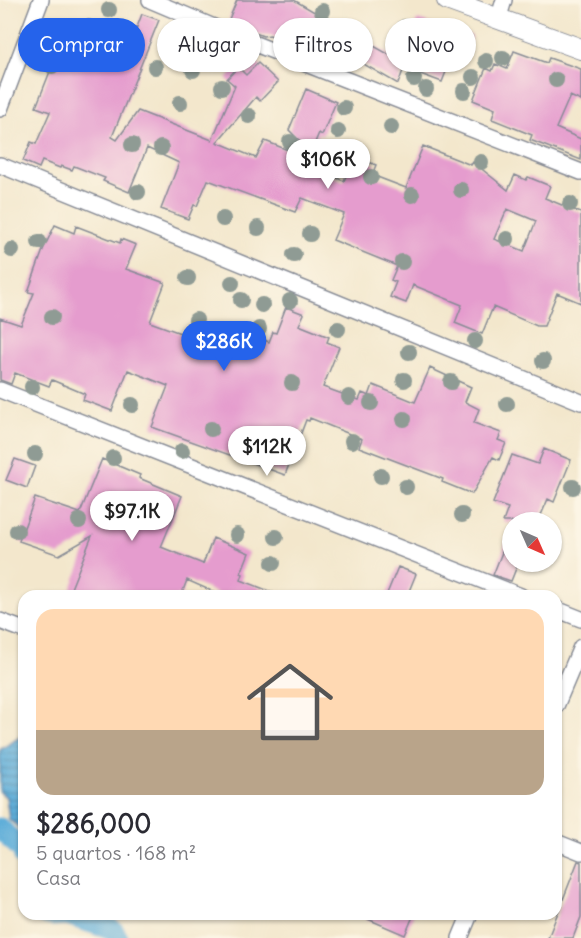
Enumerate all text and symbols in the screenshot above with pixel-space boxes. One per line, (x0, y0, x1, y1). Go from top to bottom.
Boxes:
chip: Comprar (18, 18, 145, 72)
chip: Alugar (157, 18, 261, 72)
chip: Filtros (273, 18, 373, 72)
chip: Novo (385, 18, 476, 72)
pin: $106K (286, 139, 370, 190)
text: $106K (300, 146, 356, 171)
pin: $286K (182, 321, 266, 372)
text: $286K (195, 328, 253, 353)
pin: $112K (225, 426, 309, 477)
text: $112K (242, 433, 292, 458)
pin: $97.1K (83, 491, 181, 542)
text: $97.1K (104, 498, 160, 523)
north arrow (502, 512, 562, 572)
map controls (502, 512, 562, 572)
icon: home (236, 648, 344, 756)
text: $286,000 (36, 807, 151, 840)
text: 5 quartos · 168 m² (36, 840, 196, 865)
text: Casa (36, 865, 81, 890)

